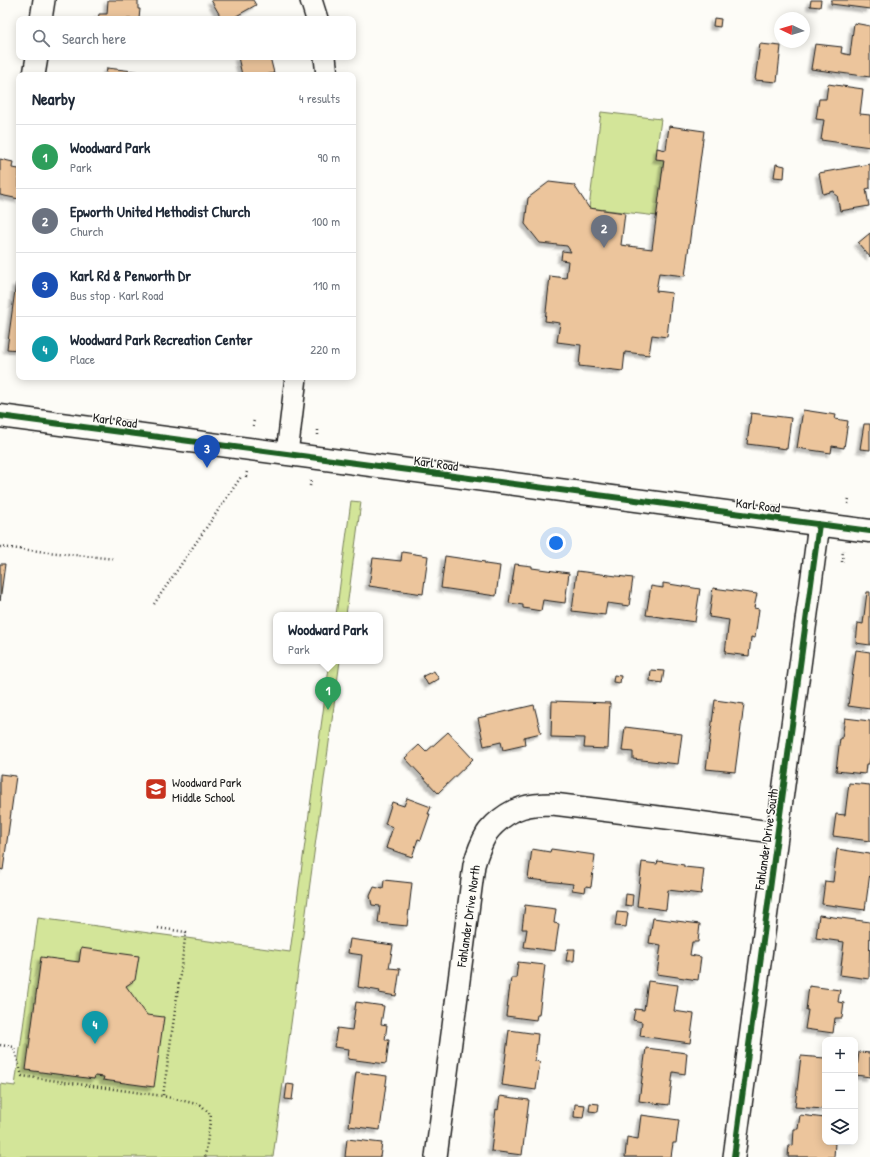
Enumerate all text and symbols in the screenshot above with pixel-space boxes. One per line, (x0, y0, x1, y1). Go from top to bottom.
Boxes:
north arrow (774, 12, 810, 48)
search box (16, 16, 356, 60)
icon: search (30, 27, 52, 49)
text: Search here (62, 28, 126, 49)
text: Nearby (32, 87, 75, 110)
text: 4 results (299, 89, 340, 107)
text: Woodward Park (70, 137, 150, 158)
text: 1 (43, 148, 47, 166)
text: 90 m (318, 148, 340, 166)
text: Park (70, 158, 92, 176)
text: Epworth United Methodist Church (70, 201, 250, 222)
text: 2 (42, 212, 48, 230)
text: 100 m (312, 212, 340, 230)
pin: 2 (591, 215, 617, 248)
text: Church (70, 222, 103, 240)
text: Karl Rd & Penworth Dr (70, 265, 191, 286)
text: 3 (42, 276, 48, 294)
text: 110 m (313, 276, 340, 294)
text: Bus stop · Karl Road (70, 286, 163, 304)
text: Woodward Park Recreation Center (70, 329, 253, 350)
text: 4 (43, 340, 47, 358)
text: 220 m (310, 340, 340, 358)
text: Place (70, 350, 95, 368)
street label: Karl Road (92, 408, 138, 432)
pin: 3 (194, 435, 220, 468)
street label: Karl Road (413, 451, 459, 475)
street label: Karl Road (735, 493, 781, 517)
your location (546, 533, 566, 553)
popup (273, 612, 383, 664)
text: Woodward Park (288, 619, 368, 640)
text: Park (288, 640, 310, 658)
pin: 1 (315, 677, 341, 710)
place label: Woodward Park Middle School (172, 773, 242, 806)
school or university icon: Woodward Park Middle School (143, 776, 169, 802)
street label: Fahlander Drive South (750, 787, 782, 892)
street label: Fahlander Drive North (452, 863, 484, 969)
pin: 4 (82, 1011, 108, 1044)
map controls (822, 1037, 858, 1145)
button: + (822, 1037, 858, 1073)
button: − (822, 1073, 858, 1109)
button: layers (822, 1109, 858, 1145)

